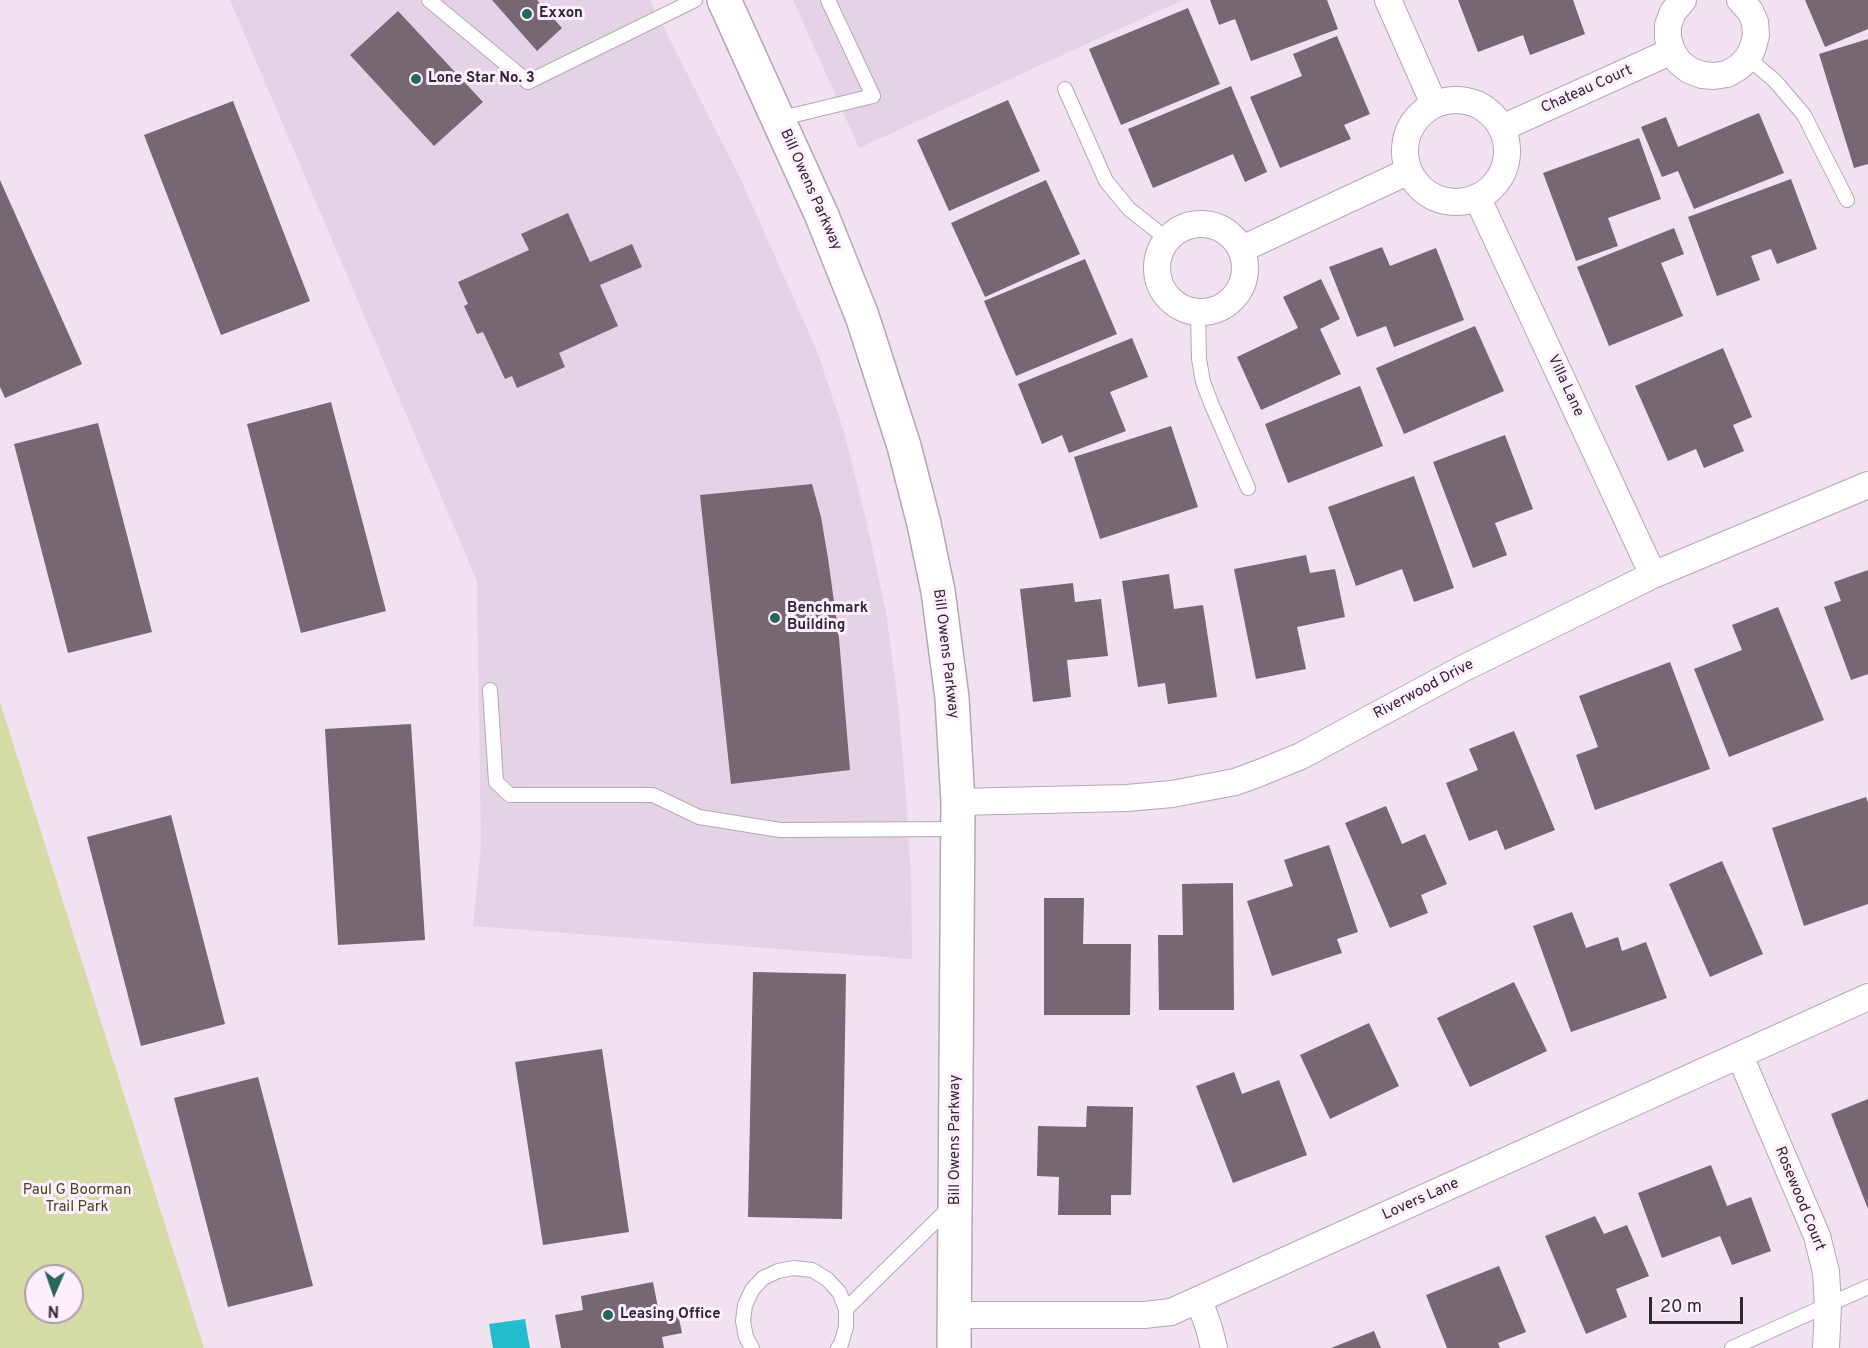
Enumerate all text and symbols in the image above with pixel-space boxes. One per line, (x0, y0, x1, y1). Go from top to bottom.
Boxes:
place label: Exxon (539, 5, 583, 23)
marker: Exxon (520, 7, 534, 21)
street label: Chateau Court (1539, 62, 1635, 118)
place label: Lone Star No. 3 (428, 70, 535, 88)
marker: Lone Star No. 3 (409, 72, 423, 86)
street label: Bill Owens Parkway (775, 127, 845, 253)
street label: Villa Lane (1543, 352, 1587, 420)
street label: Bill Owens Parkway (928, 588, 962, 720)
place label: Benchmark Building (787, 600, 868, 635)
marker: Benchmark Building (768, 611, 782, 625)
street label: Riverwood Drive (1371, 656, 1477, 724)
street label: Bill Owens Parkway (947, 1075, 965, 1205)
street label: Rosewood Court (1770, 1144, 1828, 1254)
street label: Lovers Lane (1380, 1175, 1462, 1225)
park label: Paul G Boorman Trail Park (23, 1182, 131, 1217)
north arrow (24, 1264, 84, 1324)
scale bar (1652, 1285, 1746, 1323)
text: 20 m (1660, 1296, 1702, 1319)
text: N (47, 1300, 60, 1320)
place label: Leasing Office (620, 1306, 721, 1324)
marker: Leasing Office (601, 1308, 615, 1322)

